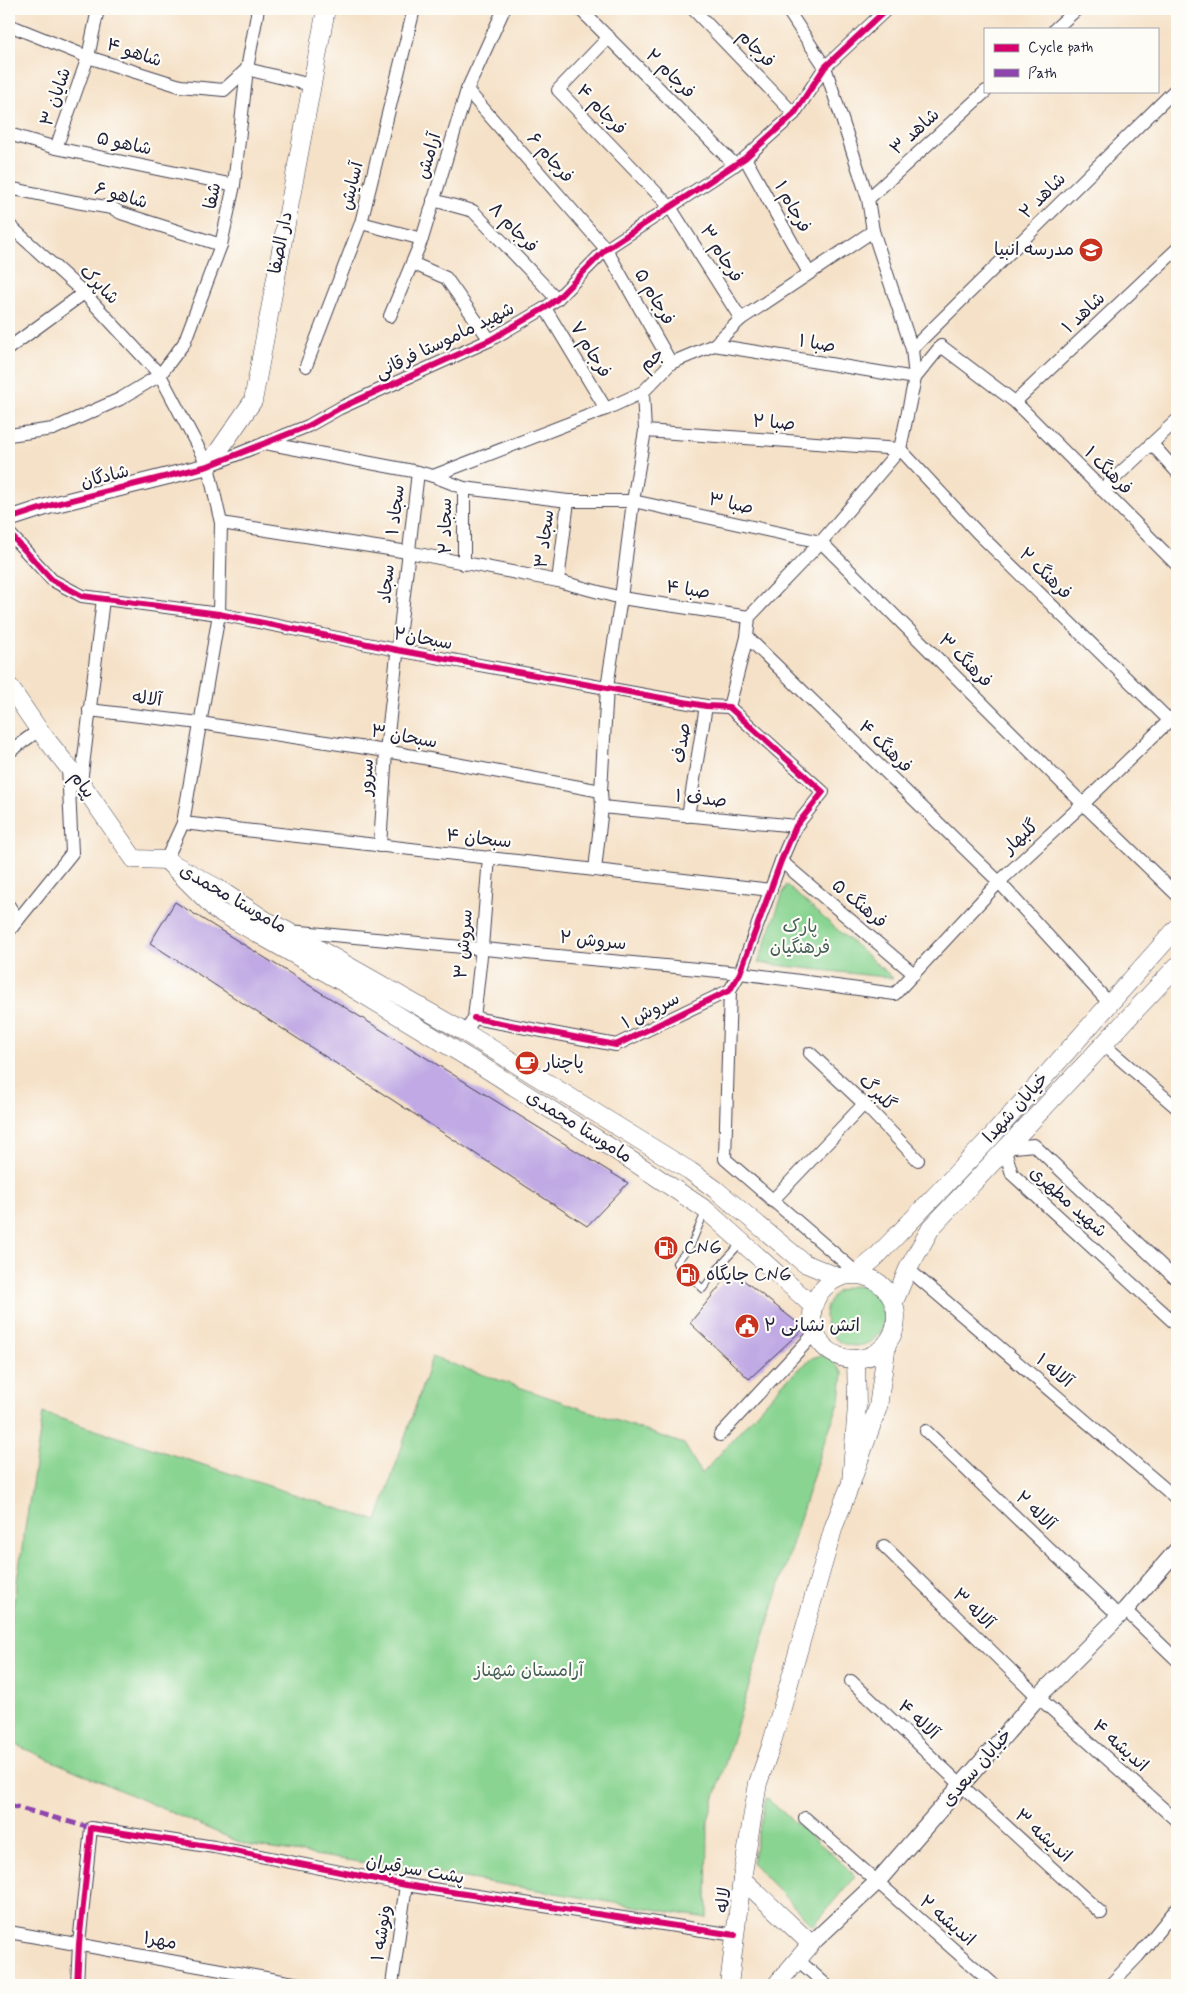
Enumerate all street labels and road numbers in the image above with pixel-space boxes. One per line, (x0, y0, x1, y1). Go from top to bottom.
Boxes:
street label: فرجام (731, 25, 780, 74)
street label: شاهو ۴ (103, 33, 165, 73)
street label: فرجام ۲ (639, 44, 700, 105)
street label: شایان ۳ (35, 65, 77, 129)
street label: فرجام ۴ (570, 79, 631, 142)
street label: شاهد ۳ (885, 103, 945, 161)
street label: شاهو ۵ (94, 126, 154, 162)
street label: فرجام ۶ (521, 128, 579, 189)
street label: آرامش (411, 129, 448, 182)
street label: آسایش (334, 158, 370, 213)
street label: شاهد ۲ (1015, 168, 1071, 224)
street label: شاهو ۶ (92, 177, 150, 215)
street label: فرجام ۱ (767, 177, 816, 238)
street label: شفا (199, 181, 227, 211)
street label: فرجام ۸ (482, 198, 543, 259)
street label: دار الصفا (263, 210, 299, 276)
street label: فرجام ۳ (693, 221, 748, 288)
street label: شاپرک (74, 260, 124, 310)
street label: فرجام ۵ (627, 264, 680, 330)
street label: شاهد ۱ (1057, 287, 1111, 339)
street label: شهید ماموستا فرقانی (371, 297, 519, 385)
street label: فرجام ۷ (563, 317, 616, 383)
street label: صبا ۱ (797, 329, 837, 359)
street label: جم (634, 342, 670, 378)
street label: صبا ۲ (752, 410, 796, 436)
street label: فرهنگ ۱ (1079, 442, 1137, 500)
street label: شادگان (78, 459, 132, 495)
street label: سجاد ۱ (381, 483, 411, 537)
street label: صبا ۳ (706, 488, 756, 520)
street label: سجاد ۲ (434, 498, 458, 554)
street label: سجاد ۳ (529, 508, 561, 570)
street label: فرهنگ ۲ (1013, 543, 1077, 605)
street label: سجاد (373, 563, 401, 605)
street label: صبا ۴ (665, 575, 711, 605)
street label: سبحان۲ (392, 622, 454, 656)
street label: فرهنگ ۳ (933, 629, 997, 693)
street label: آلاله (131, 685, 165, 713)
street label: فرهنگ ۴ (853, 715, 917, 779)
street label: سبحان ۳ (369, 719, 439, 755)
street label: صدف (667, 721, 697, 765)
street label: سرور (354, 758, 380, 798)
street label: پیام (63, 766, 100, 804)
street label: صدف ۱ (674, 784, 728, 814)
street label: گلبهار (996, 814, 1044, 861)
street label: سبحان ۴ (445, 824, 513, 854)
street label: ماموستا محمدی (175, 859, 291, 939)
street label: فرهنگ ۵ (826, 874, 892, 934)
street label: سروش ۳ (449, 908, 479, 980)
street label: سروش ۲ (558, 926, 628, 956)
street label: سروش ۱ (618, 987, 684, 1035)
street label: خیابان شهدا (978, 1068, 1054, 1148)
street label: گلبرگ (853, 1069, 901, 1117)
street label: ماموستا محمدی (522, 1085, 636, 1169)
street label: شهید مطهری (1024, 1161, 1112, 1243)
street label: آلاله ۱ (1031, 1349, 1079, 1394)
street label: آلاله ۲ (1010, 1486, 1061, 1537)
street label: آلاله ۳ (947, 1583, 1000, 1636)
street label: آلاله ۴ (892, 1695, 945, 1746)
street label: اندیشه ۴ (1087, 1714, 1153, 1778)
street label: خیابان سعدی (936, 1724, 1018, 1812)
street label: اندیشه ۳ (1009, 1804, 1077, 1868)
street label: پشت سرقبران (364, 1850, 466, 1890)
street label: لاله (711, 1886, 737, 1914)
street label: اندیشه ۲ (914, 1890, 980, 1952)
street label: ونوشه ۱ (366, 1903, 398, 1963)
street label: مهر۱ (141, 1926, 179, 1956)

